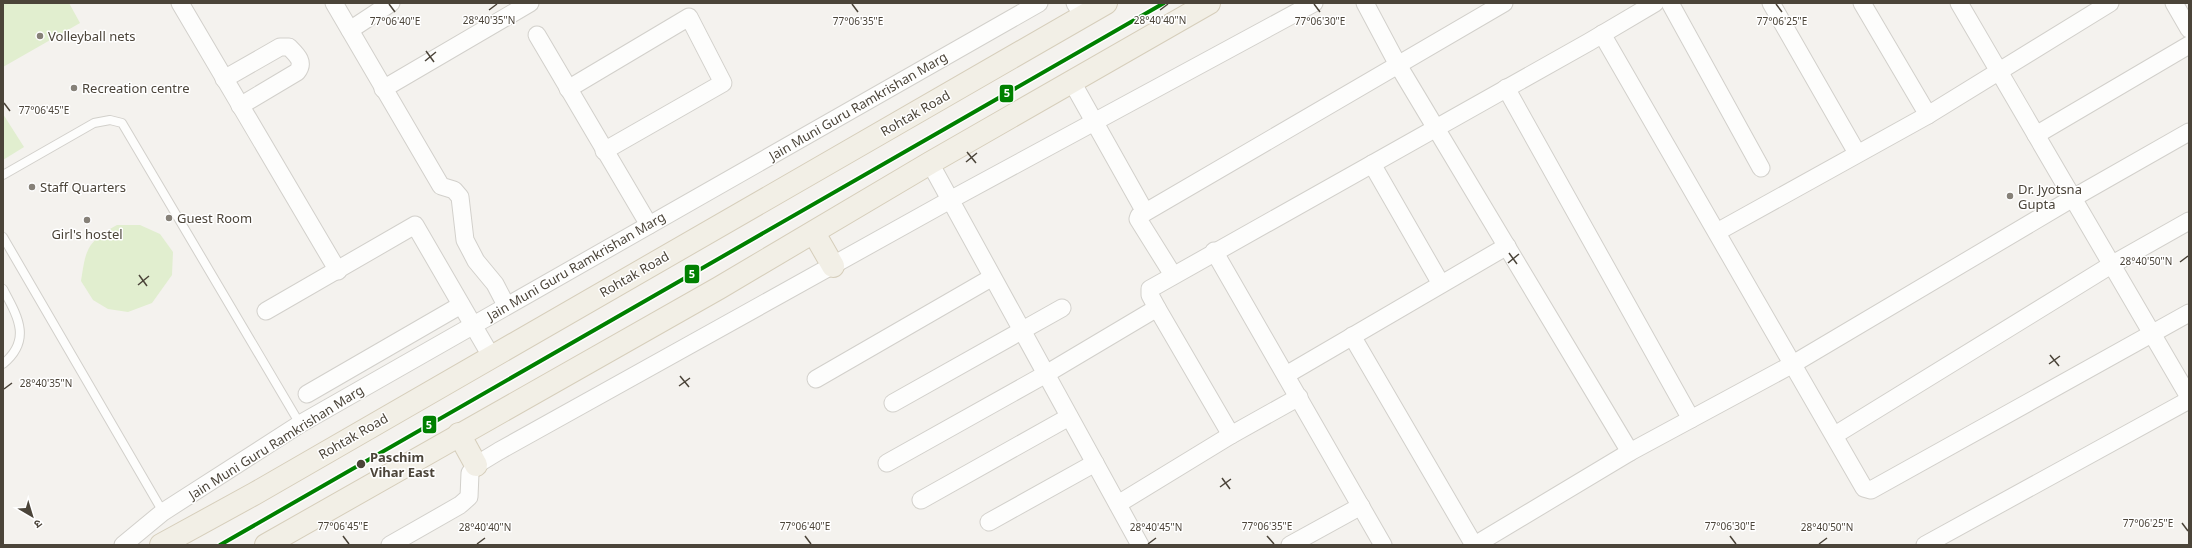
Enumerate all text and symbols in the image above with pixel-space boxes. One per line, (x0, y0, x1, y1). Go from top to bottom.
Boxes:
text: 28°40'35"N (463, 13, 515, 27)
text: 28°40'40"N (1134, 13, 1186, 27)
text: 77°06'40"E (370, 14, 420, 28)
text: 77°06'35"E (833, 14, 883, 28)
text: 77°06'30"E (1295, 14, 1345, 28)
text: 77°06'25"E (1757, 14, 1807, 28)
place label: Volleyball nets (48, 27, 135, 45)
marker: Volleyball nets (35, 31, 45, 41)
street label: Jain Muni Guru Ramkrishan Marg (764, 47, 950, 166)
place label: Recreation centre (82, 79, 189, 97)
marker: Recreation centre (69, 83, 79, 93)
line badge: 5 (999, 84, 1014, 103)
text: 5 (1004, 85, 1010, 100)
street label: Rohtak Road (877, 86, 953, 140)
text: 77°06'45"E (19, 103, 69, 117)
place label: Staff Quarters (40, 178, 126, 196)
place label: Dr. Jyotsna Gupta (2018, 180, 2082, 213)
marker: Staff Quarters (27, 182, 37, 192)
marker: Dr. Jyotsna Gupta (2005, 191, 2015, 201)
street label: Jain Muni Guru Ramkrishan Marg (482, 207, 668, 326)
place label: Guest Room (177, 209, 252, 227)
marker: Guest Room (164, 213, 174, 223)
marker: Girl's hostel (82, 215, 92, 225)
place label: Girl's hostel (51, 225, 123, 243)
street label: Rohtak Road (596, 247, 672, 301)
text: 28°40'50"N (2120, 254, 2172, 268)
line badge: 5 (684, 264, 700, 284)
text: 5 (689, 266, 695, 281)
text: 28°40'35"N (20, 376, 72, 390)
street label: Jain Muni Guru Ramkrishan Marg (183, 381, 367, 504)
street label: Rohtak Road (315, 409, 391, 463)
line badge: 5 (422, 415, 437, 434)
text: 5 (426, 417, 432, 432)
place label: Paschim Vihar East (370, 448, 435, 481)
marker: Paschim Vihar East (355, 458, 367, 470)
north arrow (12, 496, 52, 536)
text: उ (31, 516, 46, 533)
text: 77°06'25"E (2123, 516, 2173, 530)
text: 77°06'45"E (318, 519, 368, 533)
text: 77°06'40"E (780, 519, 830, 533)
text: 77°06'35"E (1242, 519, 1292, 533)
text: 77°06'30"E (1705, 519, 1755, 533)
text: 28°40'40"N (459, 520, 511, 534)
text: 28°40'45"N (1130, 520, 1182, 534)
text: 28°40'50"N (1801, 520, 1853, 534)

